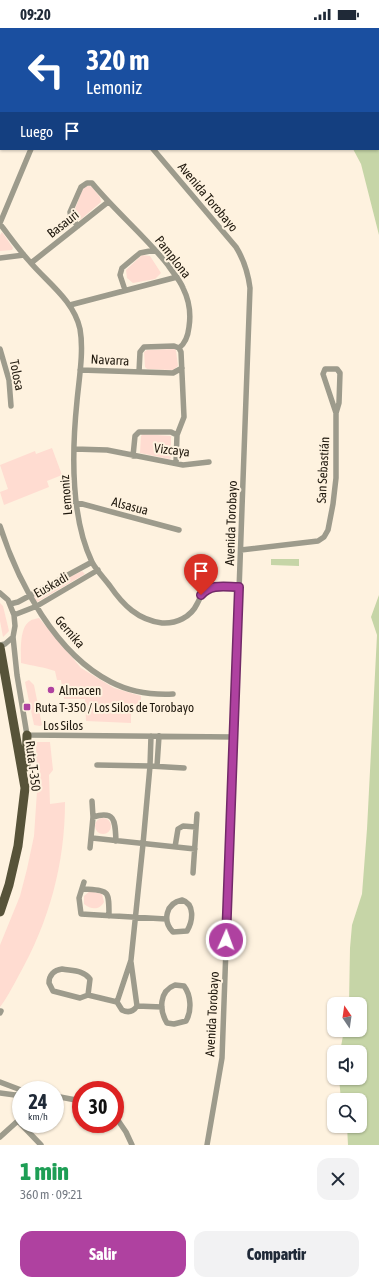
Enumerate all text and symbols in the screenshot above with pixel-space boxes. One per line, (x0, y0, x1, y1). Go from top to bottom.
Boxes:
text: 09:20 (20, 6, 51, 23)
icon: left (20, 44, 72, 96)
text: 320 m (86, 44, 149, 76)
text: Lemoniz (86, 77, 142, 98)
icon: arrive (61, 120, 83, 142)
text: Luego (20, 123, 53, 140)
street label: Avenida Torobayo (175, 160, 241, 234)
street label: Basauri (44, 207, 82, 241)
street label: Pamplona (152, 233, 194, 281)
street label: Navarra (90, 352, 130, 368)
street label: Tolosa (7, 358, 27, 392)
street label: San Sebastián (314, 436, 332, 504)
street label: Vizcaya (153, 440, 191, 460)
street label: Lemoniz (57, 474, 75, 516)
street label: Avenida Torobayo (222, 480, 240, 566)
street label: Alsasua (110, 494, 150, 518)
pin (184, 554, 218, 595)
icon: arrive (190, 560, 212, 582)
street label: Euskadi (31, 569, 71, 601)
street label: Gernika (52, 613, 88, 651)
place label: Almacen (59, 683, 101, 698)
marker: Almacen (46, 685, 56, 695)
place label: Ruta T-350 / Los Silos de Torobayo (35, 700, 194, 715)
marker: Ruta T-350 / Los Silos de Torobayo (22, 702, 32, 712)
street label: Los Silos (43, 718, 83, 733)
street label: Ruta T-350 (22, 740, 44, 792)
position arrow (205, 919, 247, 961)
street label: Avenida Torobayo (202, 971, 222, 1057)
north arrow (327, 997, 367, 1037)
map controls (327, 997, 367, 1133)
button: sound (327, 1045, 367, 1085)
speed limit sign: 30 (72, 1081, 124, 1133)
text: 24 (29, 1090, 47, 1113)
button: search (327, 1093, 367, 1133)
text: km/h (28, 1111, 48, 1122)
text: 1 min (20, 1158, 69, 1185)
button: close (317, 1158, 359, 1200)
text: 360 m · 09:21 (20, 1187, 83, 1202)
button: Salir (20, 1231, 186, 1277)
button: Compartir (194, 1231, 359, 1277)

